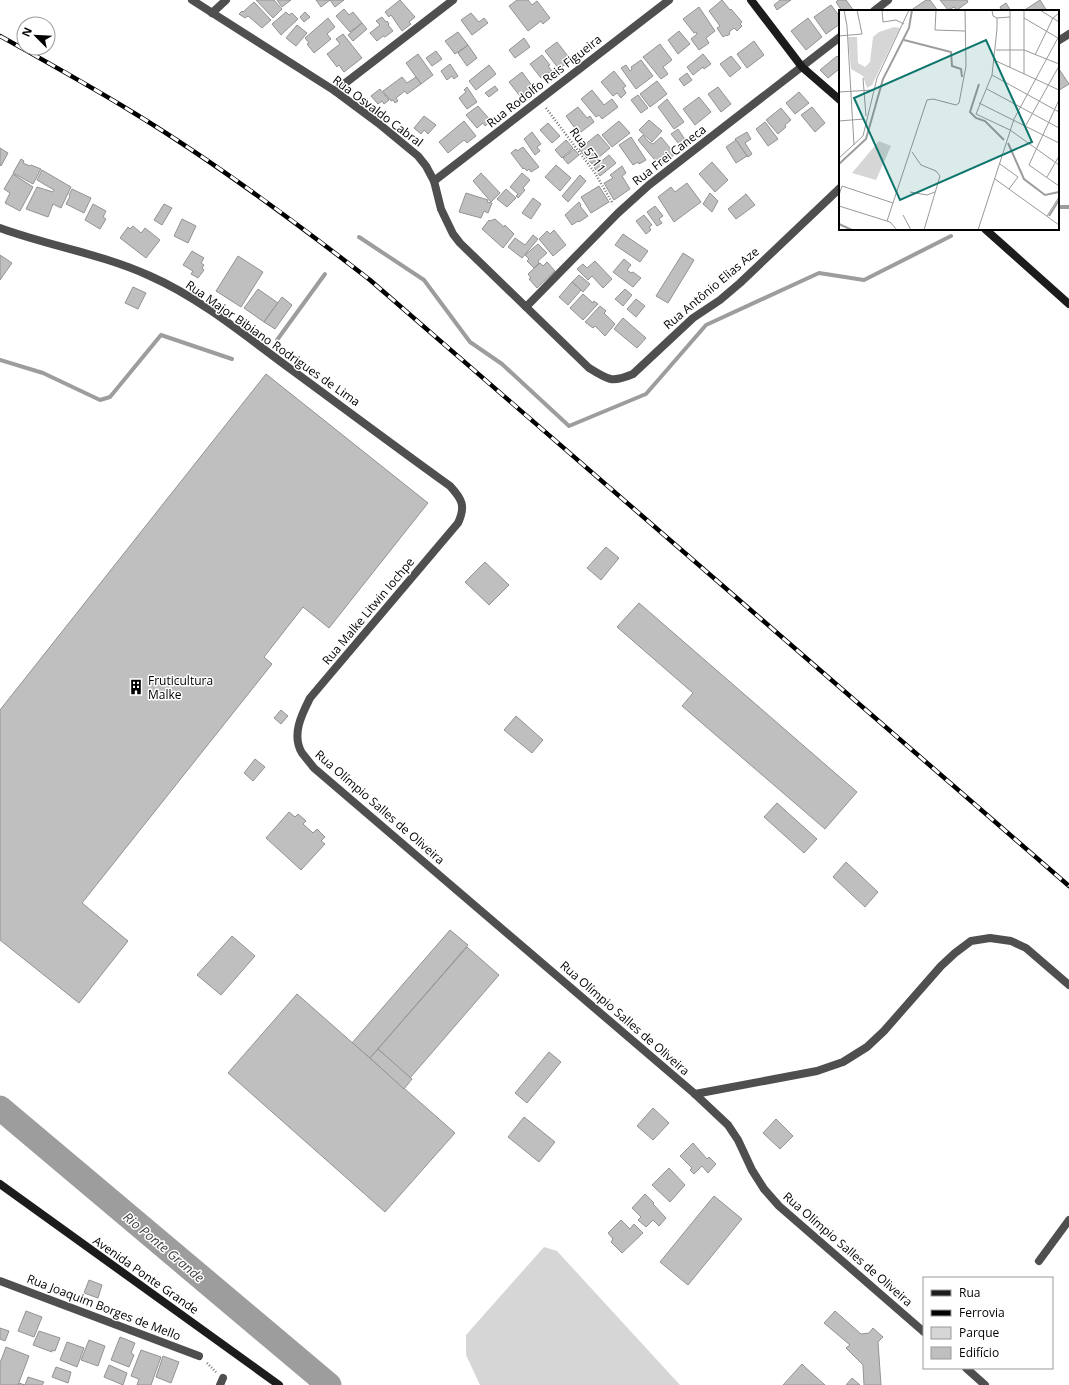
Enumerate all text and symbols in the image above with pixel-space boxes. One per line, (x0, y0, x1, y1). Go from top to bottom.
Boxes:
inset map (839, 10, 1059, 230)
north arrow (16, 16, 56, 56)
text: N (18, 25, 35, 39)
street label: Rua Rodolfo Reis Figueira (483, 31, 605, 131)
street label: Rua Osvaldo Cabral (329, 71, 427, 151)
street label: Rua Frei Caneca (629, 121, 709, 189)
street label: Rua 5711 (566, 124, 610, 176)
street label: Rua Antônio Elias Aze (660, 243, 763, 333)
street label: Rua Major Bibiano Rodrigues de Lima (182, 276, 364, 410)
street label: Rua Malke Litwin Iochpe (318, 554, 418, 668)
place label: Fruticultura Malke (148, 672, 213, 703)
building icon: Fruticultura Malke (127, 678, 145, 696)
street label: Rua Olímpio Salles de Oliveira (312, 746, 448, 868)
street label: Rua Olímpio Salles de Oliveira (557, 957, 693, 1079)
street label: Rua Olímpio Salles de Oliveira (780, 1188, 916, 1310)
water label: Rio Ponte Grande (120, 1208, 209, 1287)
street label: Avenida Ponte Grande (90, 1232, 202, 1318)
street label: Rua Joaquim Borges de Mello (25, 1270, 183, 1344)
legend (923, 1277, 1053, 1369)
text: Rua (959, 1284, 980, 1301)
text: Ferrovia (959, 1304, 1005, 1321)
text: Parque (959, 1324, 999, 1341)
text: Edifício (959, 1344, 999, 1361)

